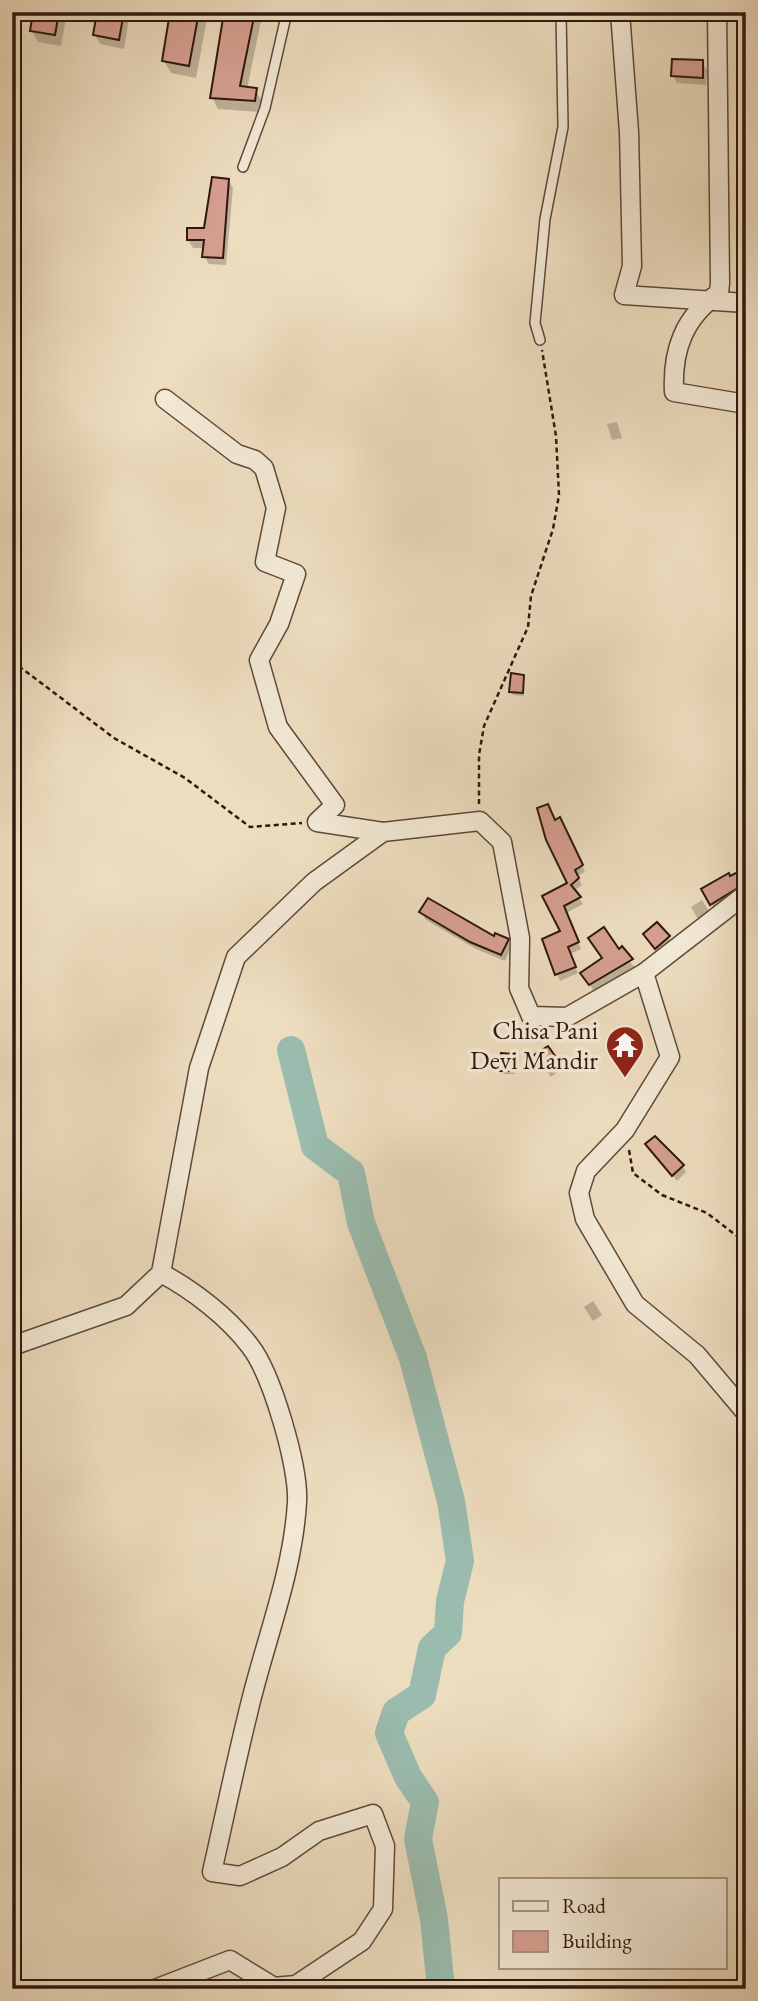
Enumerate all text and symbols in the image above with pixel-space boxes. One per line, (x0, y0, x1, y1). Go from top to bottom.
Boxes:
place label: Chisa Pani Devi Mandir (470, 1013, 598, 1077)
temple icon: Chisa Pani Devi Mandir (604, 1024, 646, 1079)
legend (499, 1878, 726, 1969)
text: Road (562, 1892, 606, 1919)
text: Building (562, 1927, 632, 1954)

